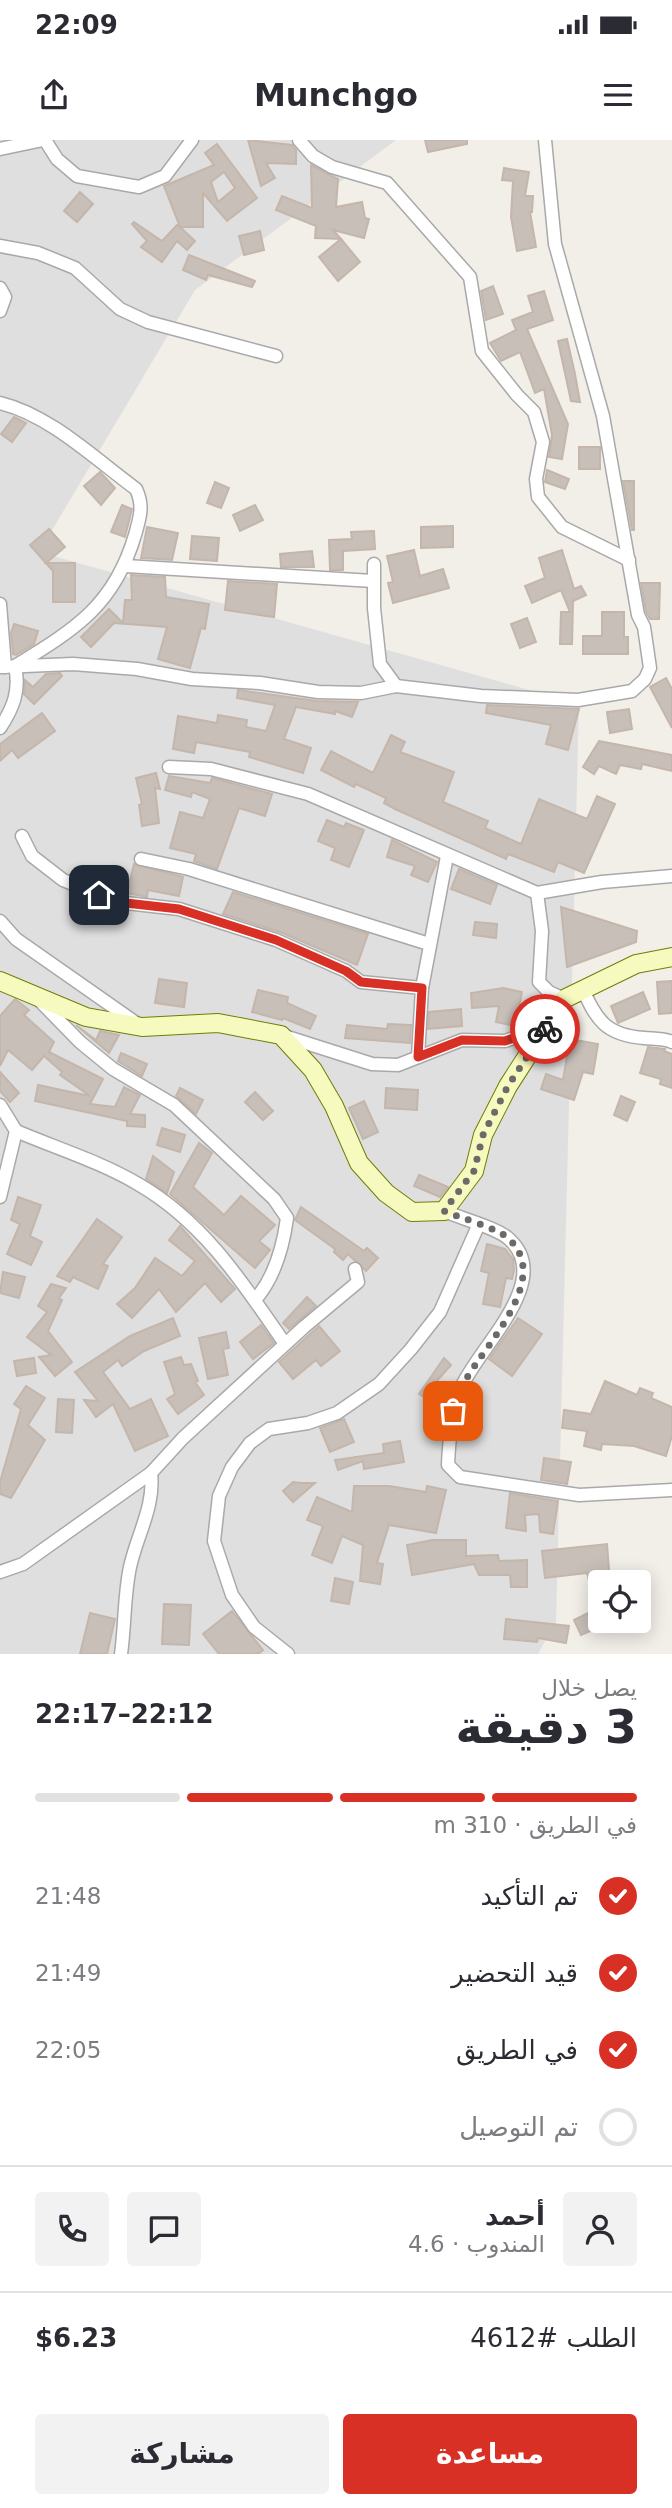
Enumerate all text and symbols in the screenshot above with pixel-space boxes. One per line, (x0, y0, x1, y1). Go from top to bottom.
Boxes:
text: 22:09 (35, 10, 118, 40)
icon: share (35, 76, 73, 114)
text: Munchgo (254, 76, 418, 114)
icon: menu (599, 76, 637, 114)
pin (69, 865, 129, 925)
icon: home (80, 876, 118, 914)
courier (510, 994, 580, 1064)
icon: bike (526, 1010, 564, 1048)
pin (423, 1381, 483, 1441)
icon: bag (434, 1392, 472, 1430)
map controls (588, 1570, 651, 1633)
button: locate (588, 1570, 651, 1633)
text: يصل خلال (541, 1675, 637, 1701)
text: 22:12–22:17 (35, 1699, 214, 1729)
text: 3 دقيقة (455, 1700, 637, 1754)
text: في الطريق · 310 m (433, 1812, 637, 1838)
icon: check (599, 1877, 637, 1915)
text: تم التأكيد (480, 1881, 578, 1911)
text: 21:48 (35, 1883, 101, 1909)
icon: check (599, 1954, 637, 1992)
text: قيد التحضير (451, 1958, 578, 1988)
text: 21:49 (35, 1960, 101, 1986)
icon: check (599, 2031, 637, 2069)
text: في الطريق (456, 2035, 578, 2065)
text: 22:05 (35, 2037, 101, 2063)
text: تم التوصيل (459, 2112, 578, 2142)
button: phone (35, 2192, 109, 2266)
button: chat (127, 2192, 201, 2266)
button: person (563, 2192, 637, 2266)
text: أحمد (485, 2201, 545, 2231)
text: المندوب · 4.6 (408, 2231, 545, 2257)
text: $6.23 (35, 2323, 117, 2353)
text: الطلب #4612 (470, 2323, 637, 2353)
button: مشاركة (35, 2414, 329, 2494)
button: مساعدة (343, 2414, 637, 2494)

